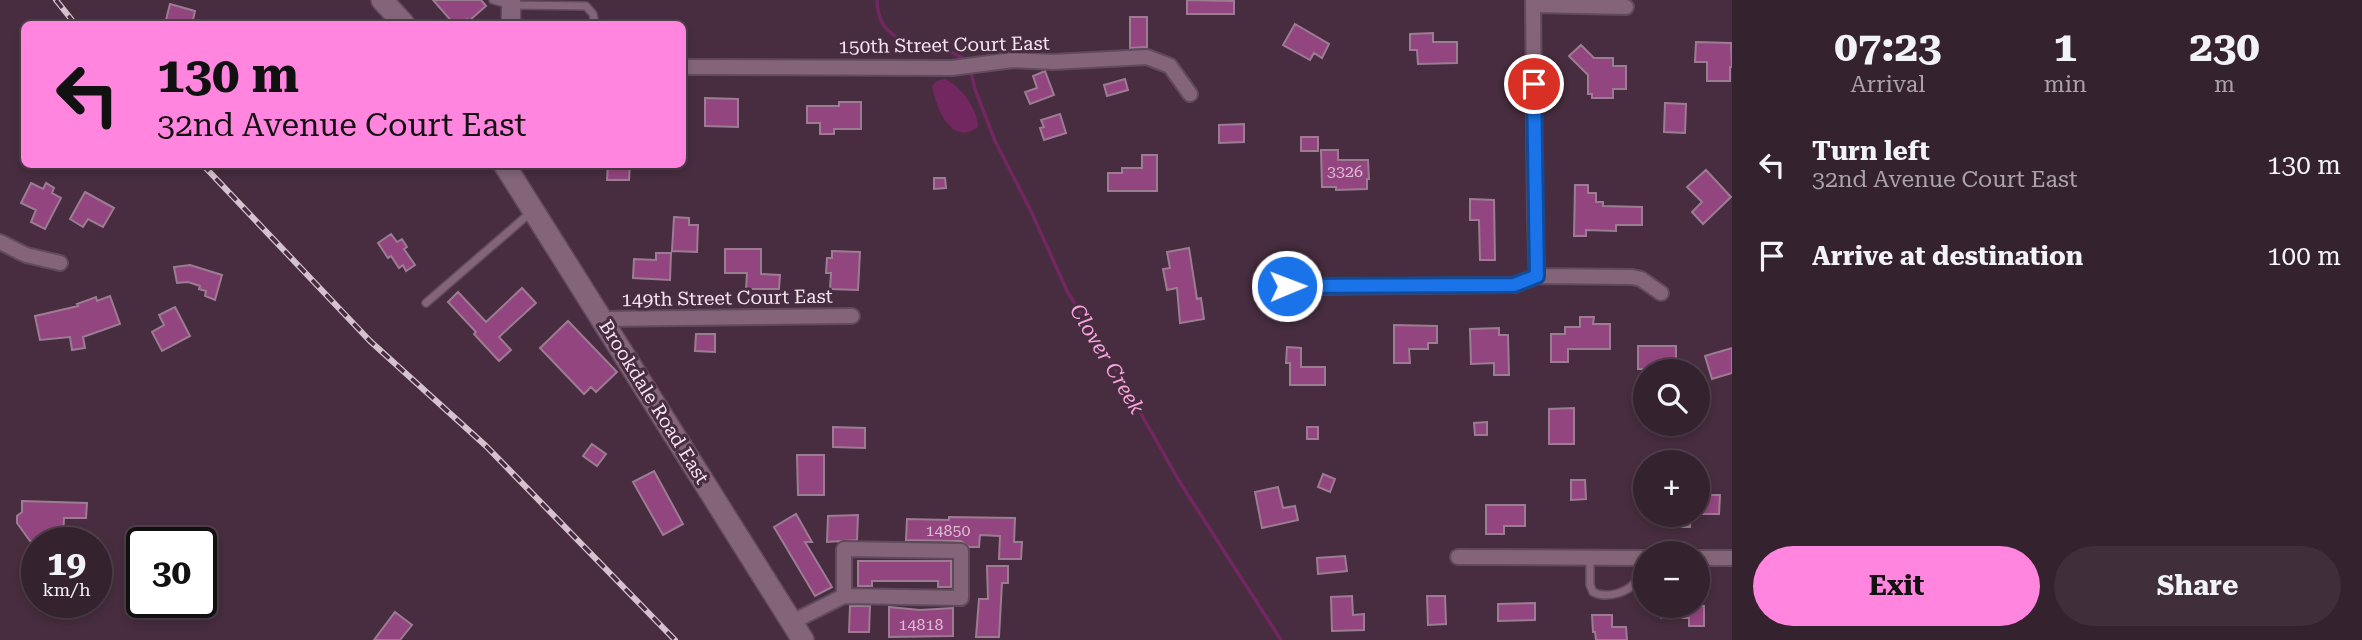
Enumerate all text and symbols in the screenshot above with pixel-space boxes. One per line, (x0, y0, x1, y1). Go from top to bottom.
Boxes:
text: 07:23 (1834, 22, 1941, 71)
text: 1 (2054, 22, 2077, 71)
text: 230 (2189, 22, 2260, 71)
street label: 150th Street Court East (838, 32, 1050, 58)
text: 130 m (157, 47, 299, 104)
icon: left (42, 49, 133, 140)
pin (1504, 54, 1564, 114)
icon: arrive (1515, 65, 1553, 103)
text: Arrival (1850, 71, 1925, 98)
text: min (2044, 71, 2087, 98)
text: m (2214, 71, 2235, 98)
text: 32nd Avenue Court East (157, 106, 526, 144)
text: Turn left (1812, 136, 1930, 166)
icon: left (1753, 146, 1791, 184)
text: 130 m (2267, 150, 2341, 180)
house number: 3326 (1327, 162, 1363, 181)
text: 32nd Avenue Court East (1812, 166, 2078, 193)
icon: arrive (1753, 237, 1791, 275)
text: Arrive at destination (1812, 241, 2083, 271)
text: 100 m (2267, 241, 2341, 271)
position arrow (1250, 249, 1324, 323)
street label: 149th Street Court East (621, 285, 833, 311)
water label: Clover Creek (1065, 300, 1150, 419)
street label: Brookdale Road East (594, 316, 714, 488)
map controls (1633, 359, 1710, 618)
button: search (1633, 359, 1710, 436)
button: + (1633, 450, 1710, 527)
house number: 14850 (926, 521, 970, 540)
speed limit sign: 30 (126, 527, 217, 618)
button: − (1633, 541, 1710, 618)
text: 19 (47, 543, 86, 584)
button: Exit (1753, 546, 2040, 626)
button: Share (2054, 546, 2341, 626)
text: km/h (42, 579, 91, 600)
house number: 14818 (899, 615, 943, 634)

